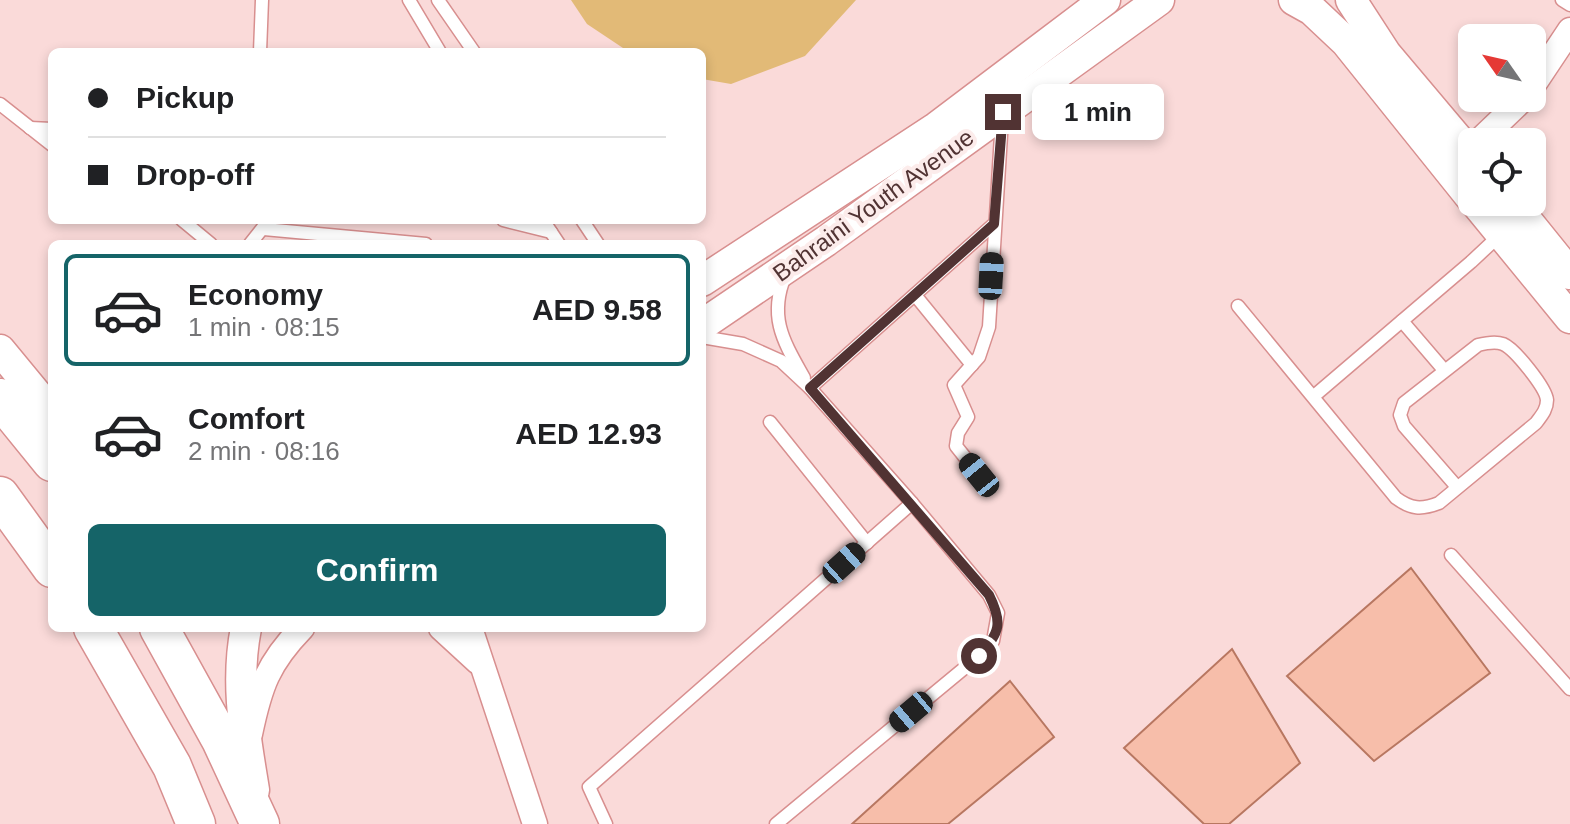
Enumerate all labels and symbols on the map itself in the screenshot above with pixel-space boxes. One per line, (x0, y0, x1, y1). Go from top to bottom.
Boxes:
north arrow (1458, 24, 1546, 112)
callout: 1 min (1031, 84, 1163, 140)
route end (985, 94, 1021, 130)
street label: Bahraini Youth Avenue (768, 123, 978, 287)
car (978, 251, 1004, 301)
car (955, 449, 1003, 501)
car (818, 538, 870, 588)
route start (961, 638, 997, 674)
car (885, 687, 937, 737)

